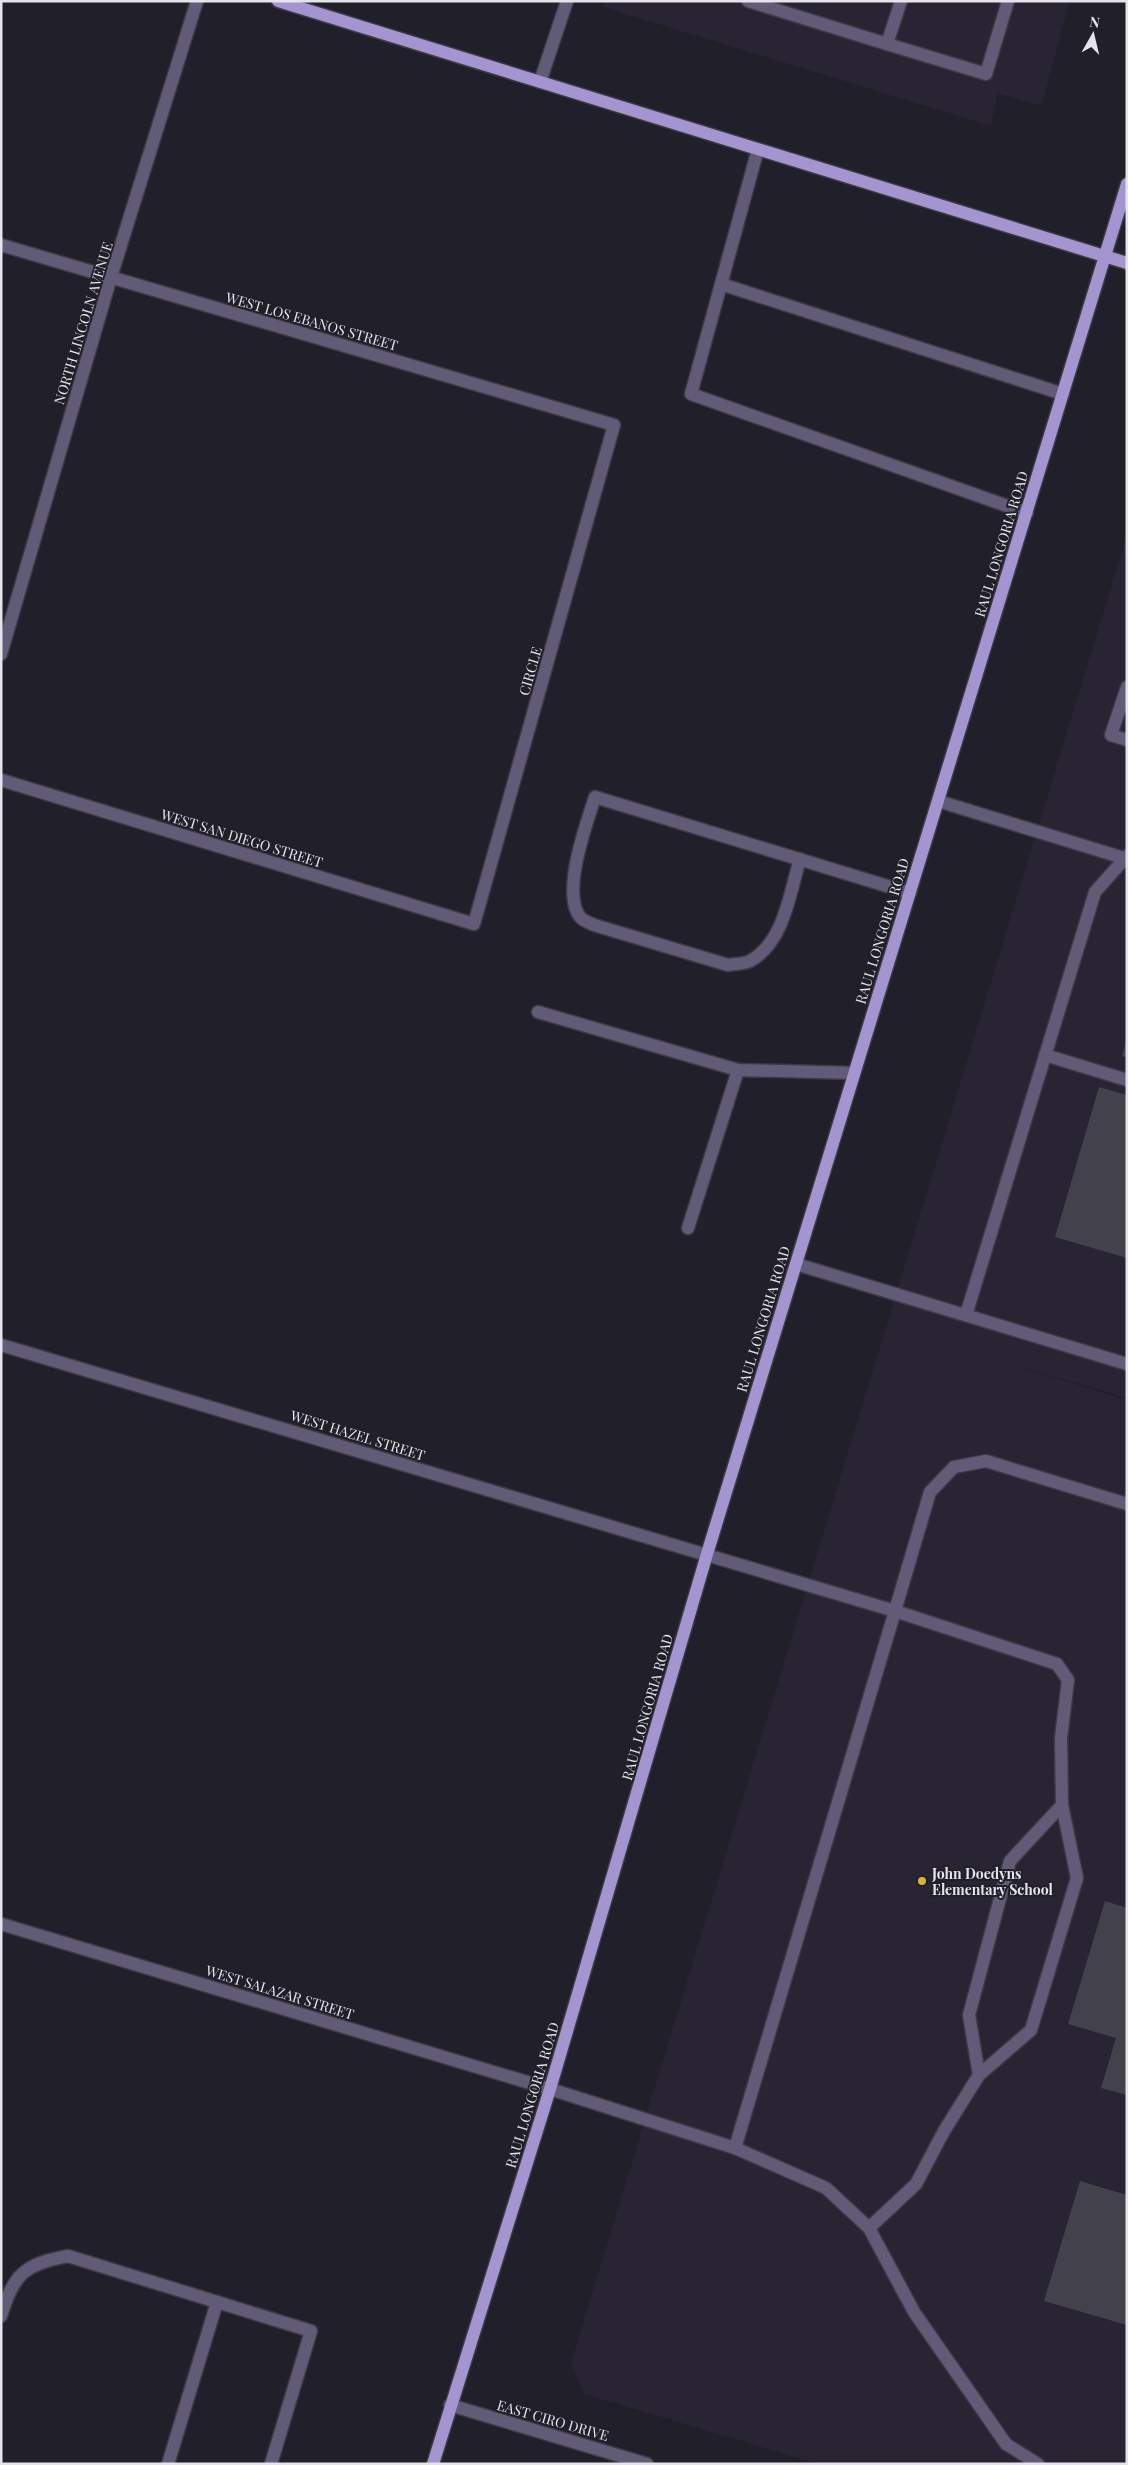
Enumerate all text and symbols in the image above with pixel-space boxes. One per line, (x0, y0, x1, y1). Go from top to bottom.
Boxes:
north arrow (1068, 10, 1118, 60)
text: N (1089, 12, 1101, 32)
street label: NORTH LINCOLN AVENUE (49, 239, 117, 407)
street label: WEST LOS EBANOS STREET (223, 287, 401, 355)
street label: RAUL LONGORIA ROAD (970, 469, 1032, 619)
street label: CIRCLE (514, 644, 546, 698)
street label: WEST SAN DIEGO STREET (158, 804, 325, 872)
street label: RAUL LONGORIA ROAD (851, 856, 913, 1006)
street label: RAUL LONGORIA ROAD (732, 1244, 794, 1394)
street label: WEST HAZEL STREET (287, 1405, 428, 1465)
street label: RAUL LONGORIA ROAD (617, 1632, 677, 1782)
place label: John Doedyns Elementary School (931, 1864, 1053, 1899)
marker: John Doedyns Elementary School (916, 1875, 928, 1887)
street label: WEST SALAZAR STREET (203, 1960, 357, 2024)
street label: RAUL LONGORIA ROAD (501, 2020, 563, 2170)
street label: EAST CIRO DRIVE (495, 2395, 611, 2445)

